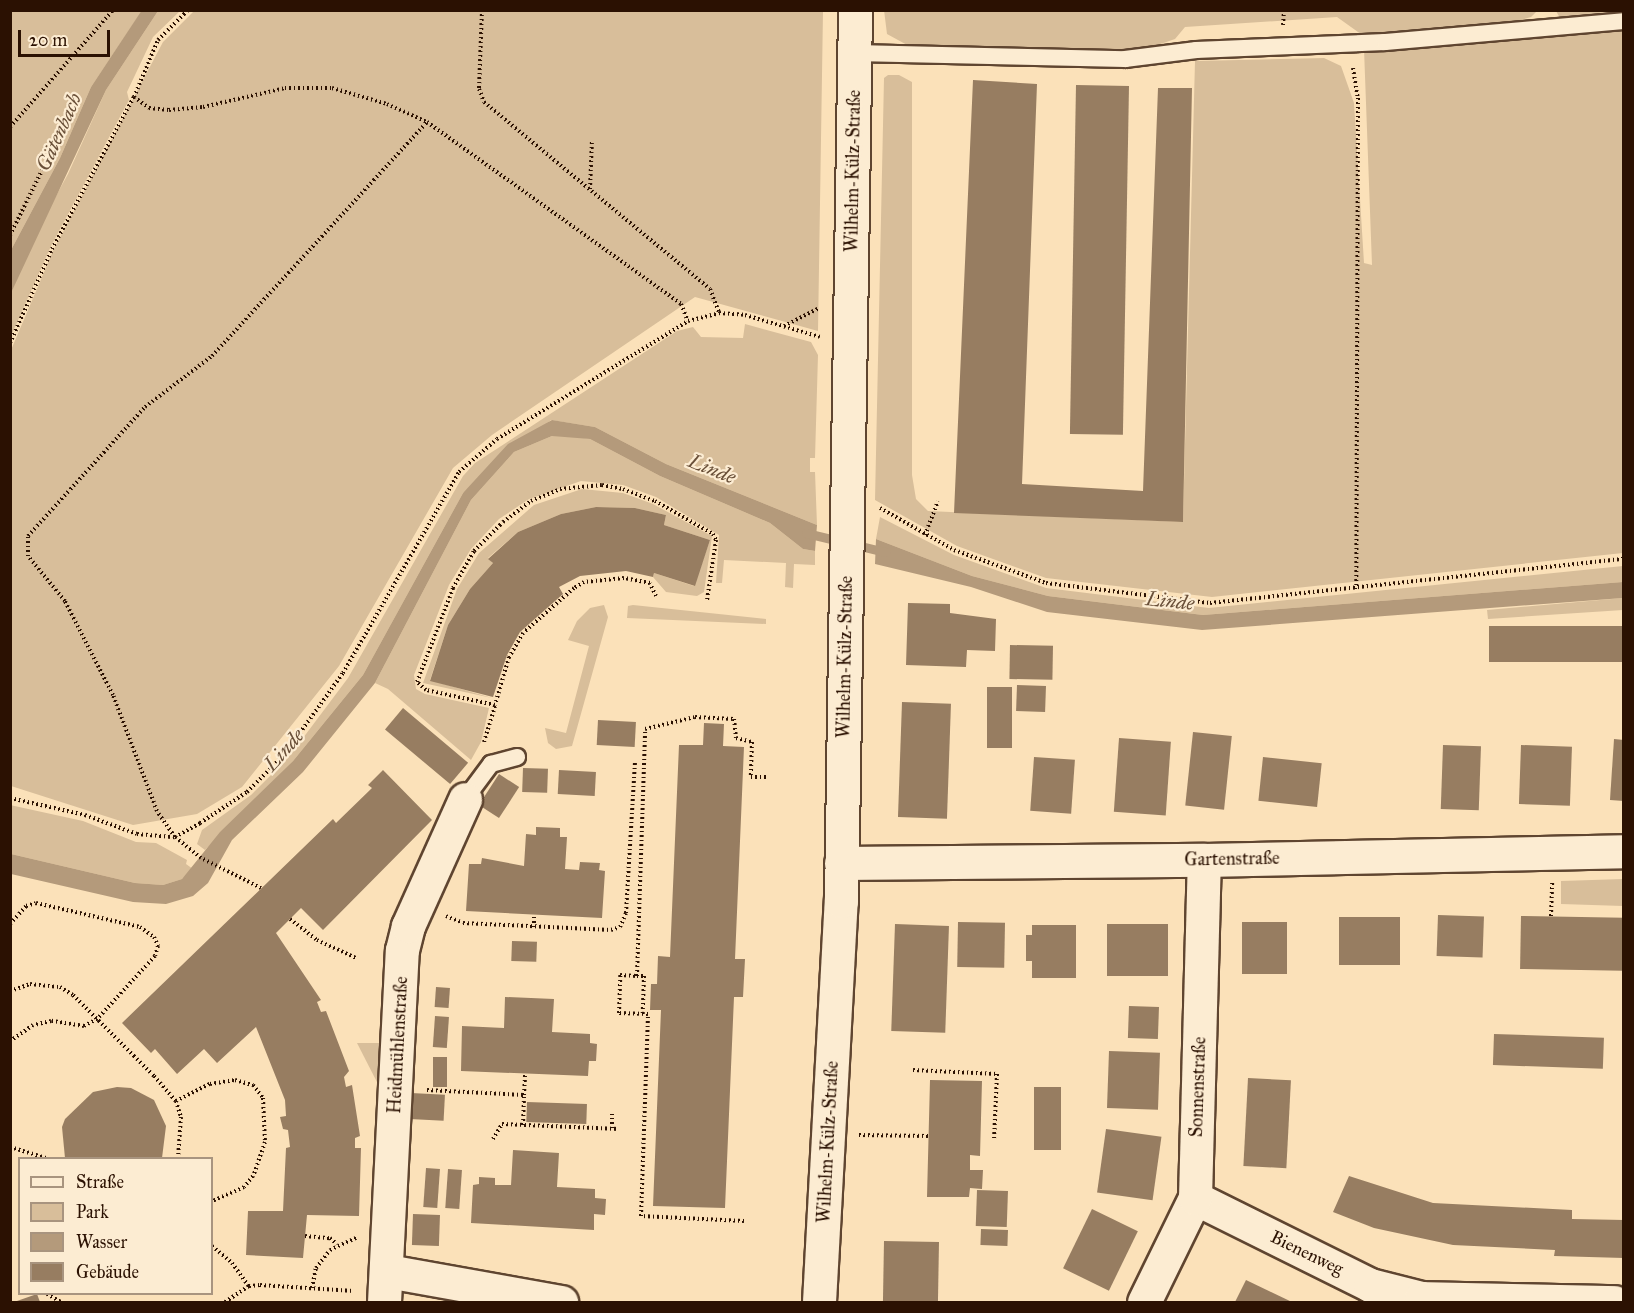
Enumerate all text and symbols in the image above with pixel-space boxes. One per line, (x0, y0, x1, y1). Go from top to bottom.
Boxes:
scale bar (21, 18, 112, 56)
text: 20 m (29, 29, 67, 51)
water label: Gätenbach (31, 89, 87, 175)
street label: Wilhelm-Külz-Straße (841, 90, 865, 252)
water label: Linde (685, 449, 739, 489)
street label: Wilhelm-Külz-Straße (833, 576, 857, 738)
water label: Linde (1145, 587, 1195, 615)
water label: Linde (259, 724, 309, 776)
street label: Gartenstraße (1184, 847, 1280, 871)
street label: Heidmühlenstraße (384, 976, 412, 1114)
street label: Sonnenstraße (1185, 1036, 1211, 1138)
street label: Wilhelm-Külz-Straße (813, 1060, 843, 1224)
legend (18, 1157, 213, 1295)
text: Straße (76, 1171, 124, 1193)
text: Park (76, 1201, 109, 1223)
street label: Bienenweg (1267, 1226, 1347, 1280)
text: Wasser (76, 1231, 127, 1253)
text: Gebäude (76, 1261, 139, 1283)

